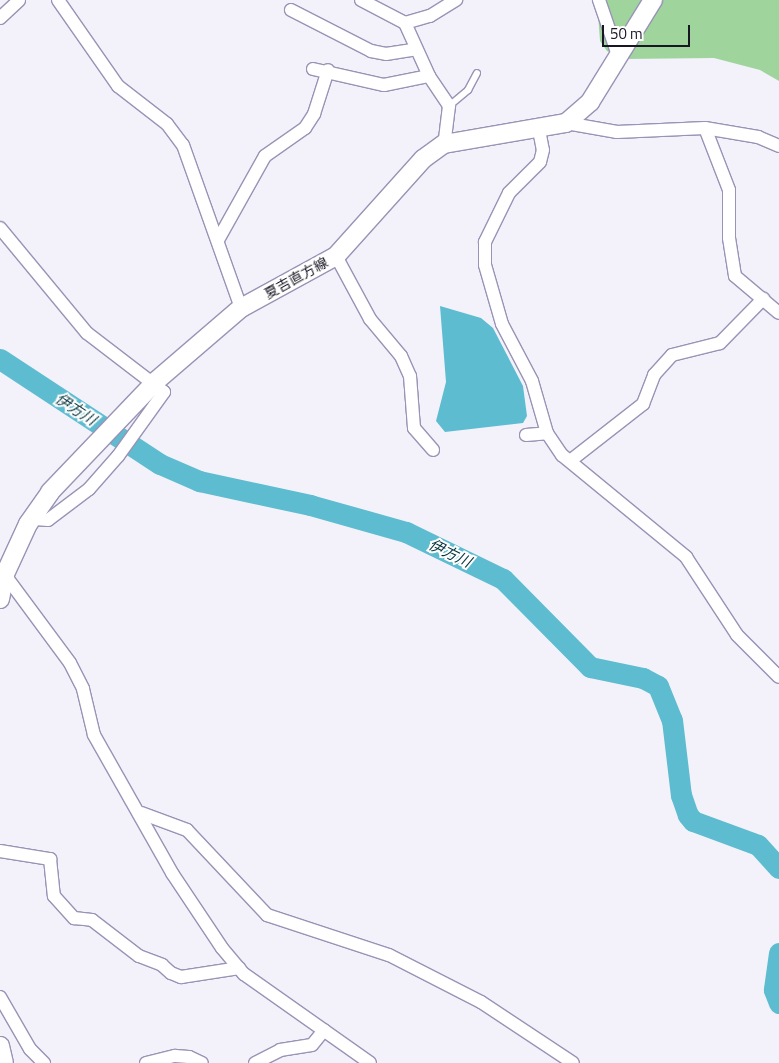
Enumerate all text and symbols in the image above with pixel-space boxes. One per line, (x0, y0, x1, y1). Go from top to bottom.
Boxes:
scale bar (604, 15, 692, 47)
text: 50 m (610, 22, 643, 45)
street label: 夏吉直方線 (261, 254, 331, 302)
water label: 伊方川 (52, 389, 100, 429)
water label: 伊方川 (426, 535, 474, 571)

